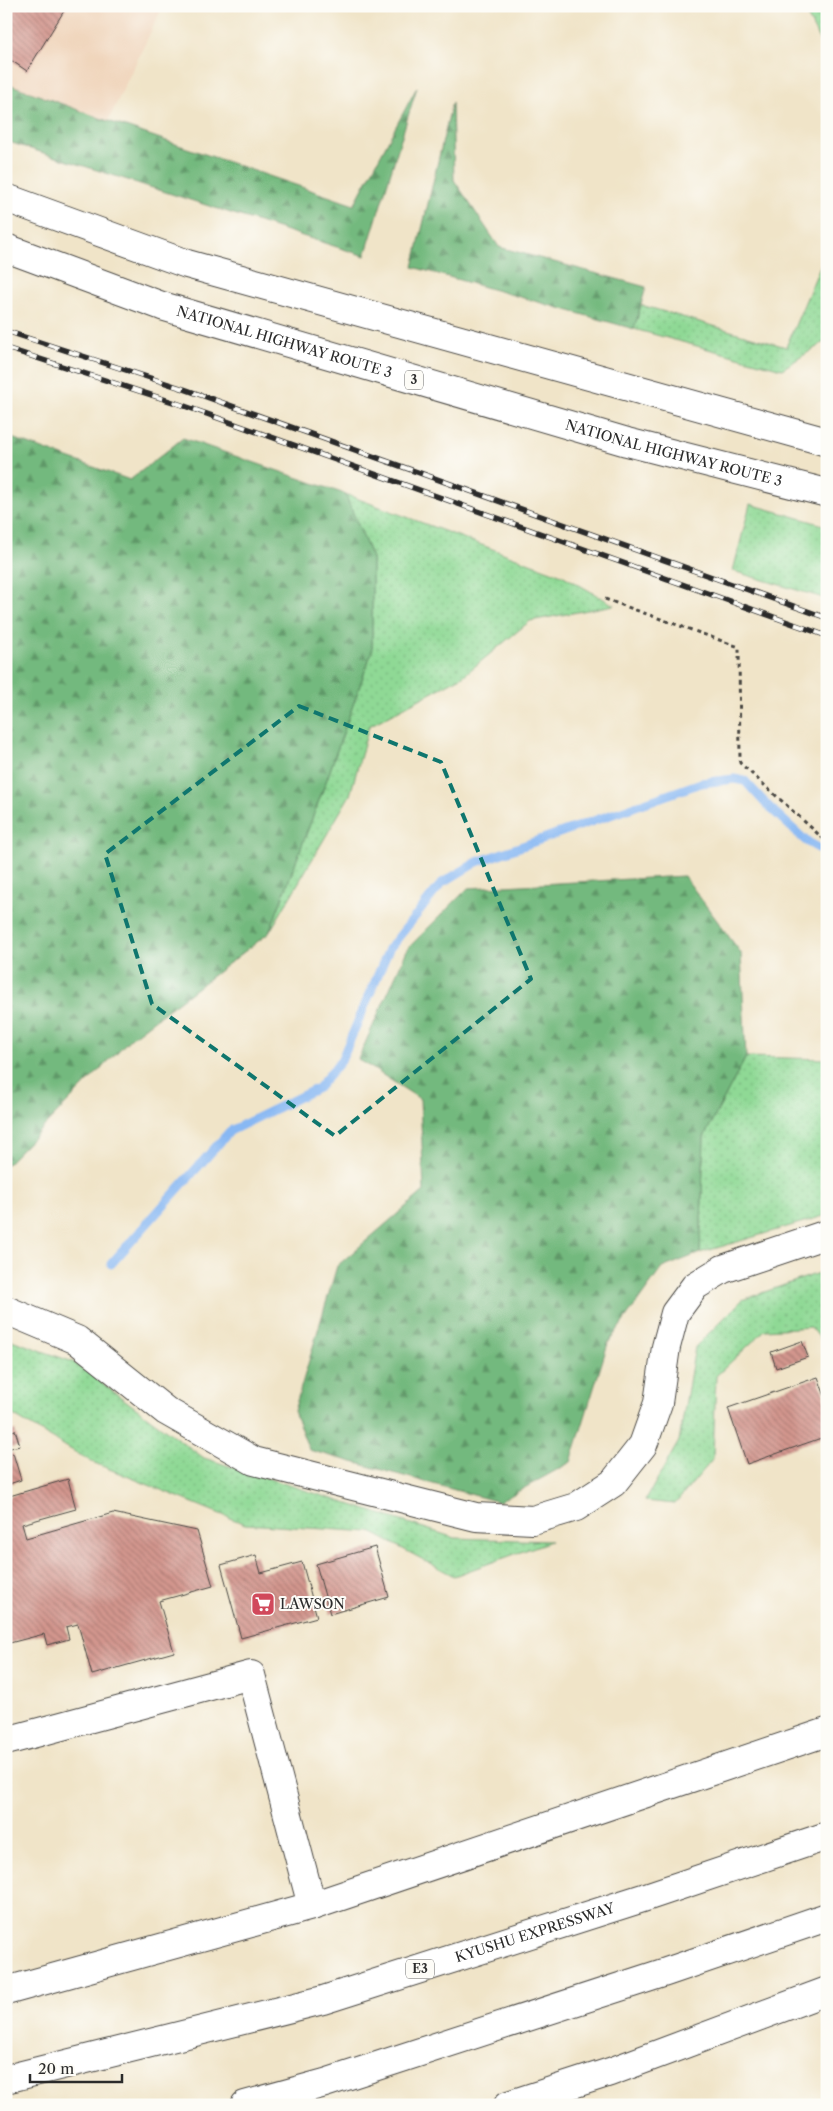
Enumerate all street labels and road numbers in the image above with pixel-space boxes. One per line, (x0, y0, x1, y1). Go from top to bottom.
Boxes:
street label: NATIONAL HIGHWAY ROUTE 3 (175, 302, 394, 382)
road number: 3 (405, 370, 423, 390)
street label: NATIONAL HIGHWAY ROUTE 3 (563, 415, 784, 490)
street label: KYUSHU EXPRESSWAY (453, 1898, 618, 1966)
road number: E3 (406, 1960, 434, 1978)

